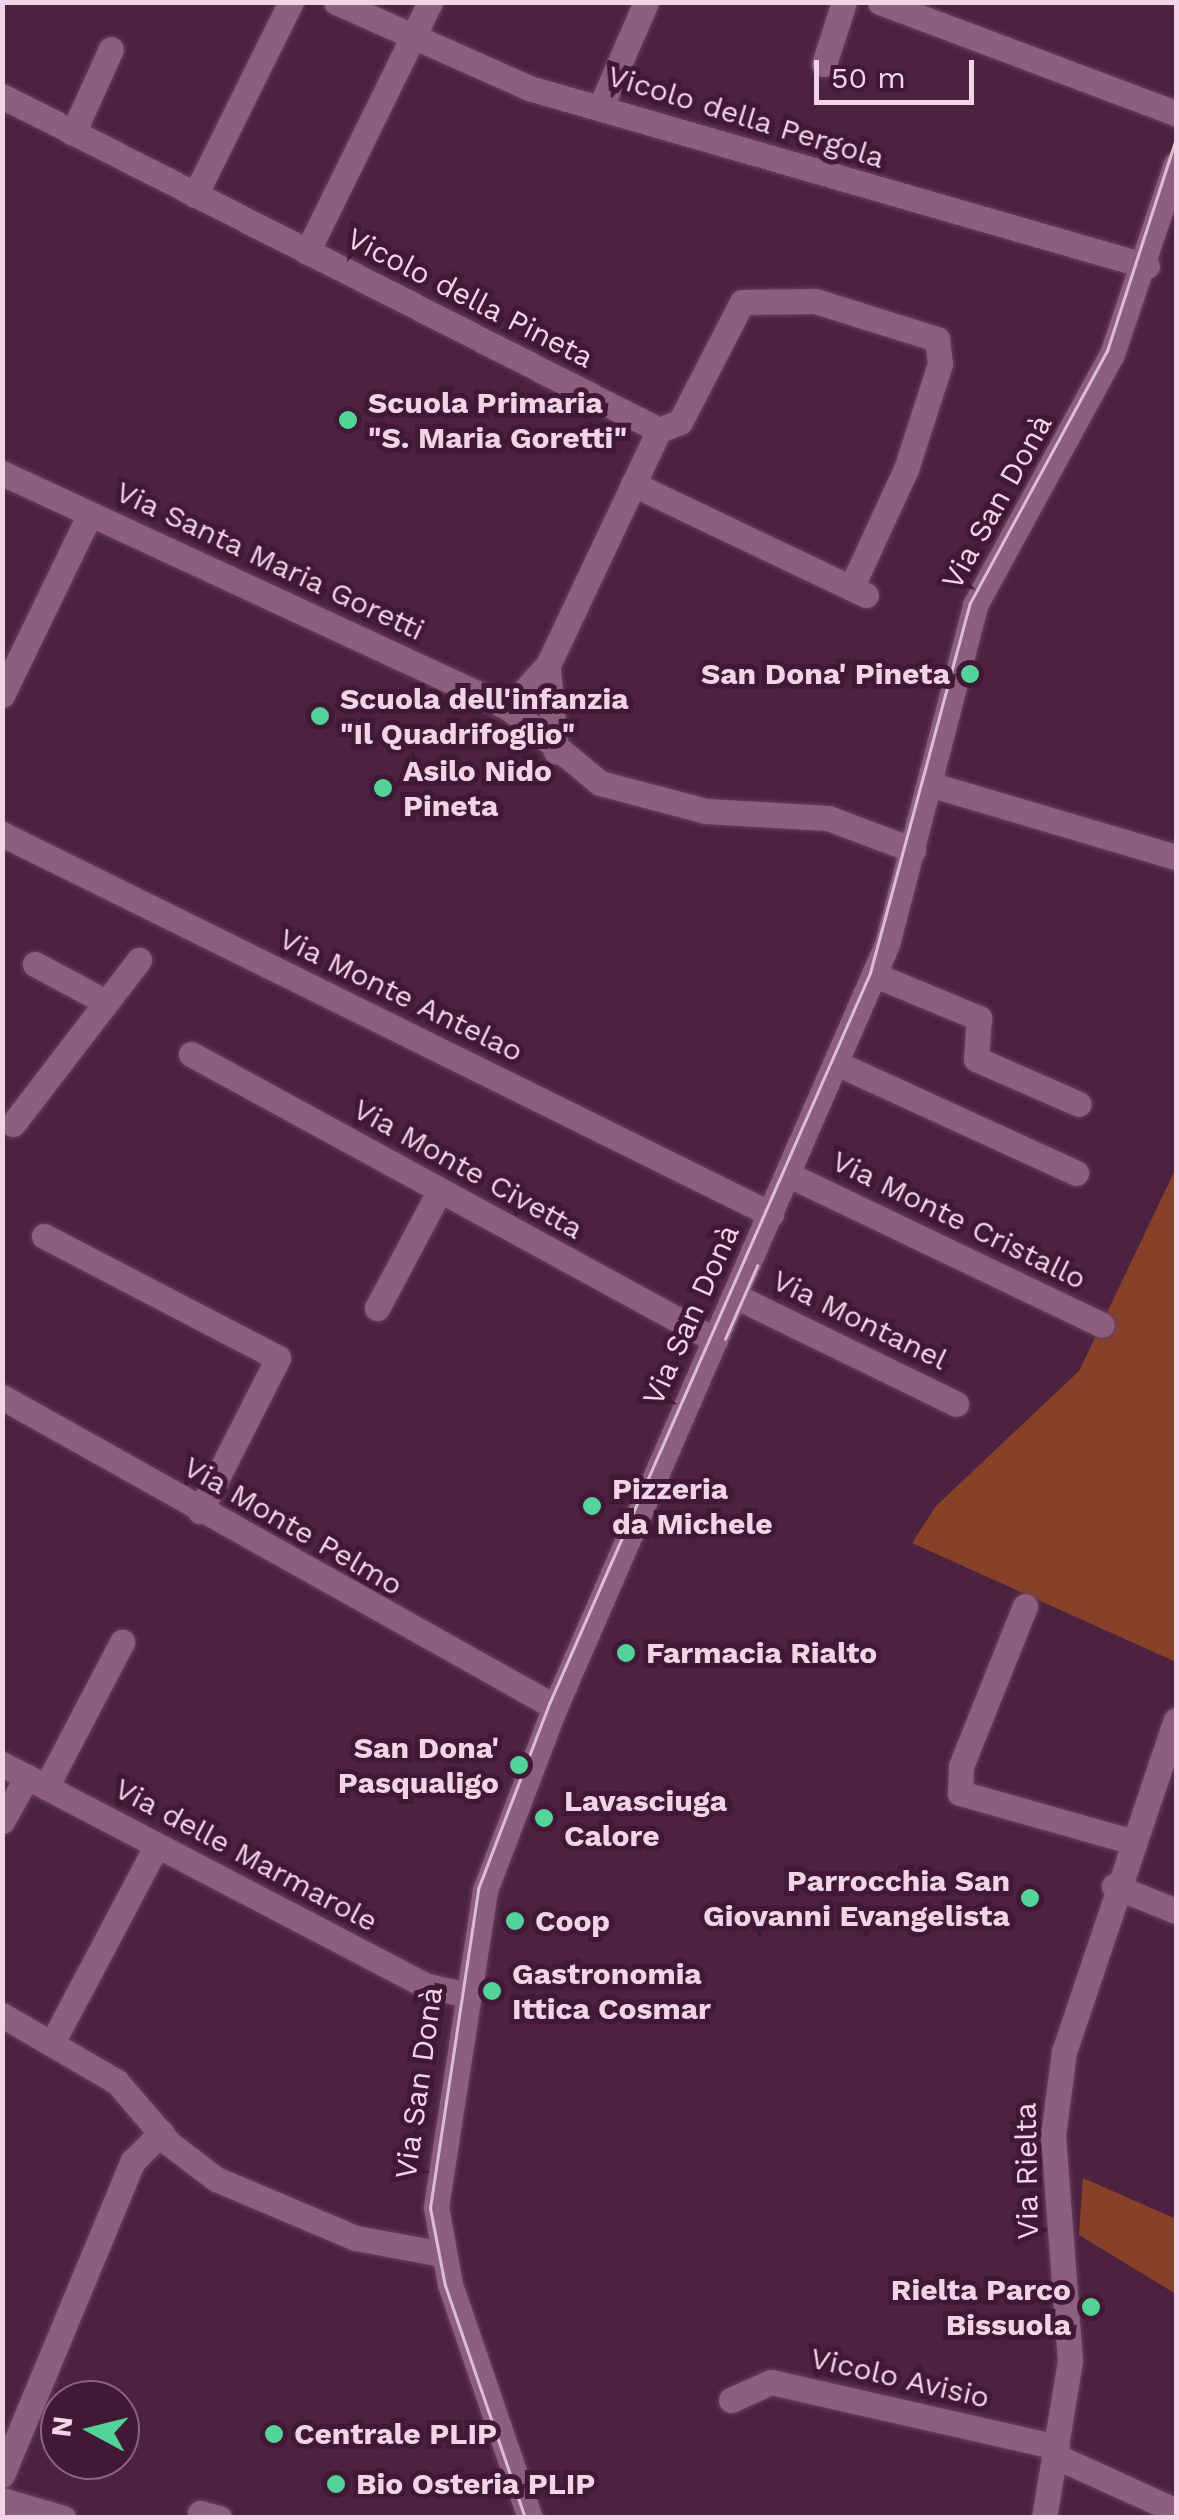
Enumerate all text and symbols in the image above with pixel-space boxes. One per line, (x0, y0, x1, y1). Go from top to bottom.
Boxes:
scale bar (819, 40, 979, 102)
street label: Vicolo della Pergola (603, 58, 889, 176)
text: 50 m (831, 60, 906, 95)
street label: Vicolo della Pineta (340, 220, 600, 376)
place label: Scuola Primaria "S. Maria Goretti" (368, 385, 627, 456)
street label: Via San Donà (934, 408, 1060, 596)
marker: Scuola Primaria "S. Maria Goretti" (337, 409, 359, 431)
street label: Via Santa Maria Goretti (109, 473, 431, 649)
place label: San Dona' Pineta (701, 656, 950, 692)
marker: San Dona' Pineta (959, 663, 981, 685)
place label: Scuola dell'infanzia "Il Quadrifoglio" (340, 681, 629, 752)
marker: Scuola dell'infanzia "Il Quadrifoglio" (309, 705, 331, 727)
place label: Asilo Nido Pineta (403, 753, 552, 824)
marker: Asilo Nido Pineta (372, 777, 394, 799)
street label: Via Monte Antelao (272, 920, 530, 1070)
street label: Via Monte Civetta (347, 1091, 589, 1247)
street label: Via Monte Cristallo (826, 1143, 1092, 1297)
street label: Via San Donà (635, 1219, 747, 1411)
street label: Via Montanel (766, 1262, 954, 1378)
street label: Via Monte Pelmo (177, 1449, 409, 1603)
place label: Pizzeria da Michele (612, 1471, 773, 1542)
marker: Pizzeria da Michele (581, 1495, 603, 1517)
place label: Farmacia Rialto (646, 1635, 878, 1671)
marker: Farmacia Rialto (615, 1642, 637, 1664)
place label: San Dona' Pasqualigo (338, 1730, 499, 1800)
marker: San Dona' Pasqualigo (508, 1754, 530, 1776)
street label: Via delle Marmarole (108, 1770, 384, 1940)
place label: Lavasciuga Calore (564, 1783, 727, 1854)
marker: Lavasciuga Calore (533, 1807, 555, 1829)
place label: Parrocchia San Giovanni Evangelista (703, 1863, 1010, 1934)
marker: Parrocchia San Giovanni Evangelista (1019, 1887, 1041, 1909)
place label: Coop (535, 1903, 610, 1939)
marker: Coop (504, 1910, 526, 1932)
place label: Gastronomia Ittica Cosmar (512, 1956, 711, 2026)
marker: Gastronomia Ittica Cosmar (481, 1980, 503, 2002)
street label: Via San Donà (388, 1984, 450, 2182)
street label: Via Rielta (1008, 2102, 1046, 2240)
place label: Rielta Parco Bissuola (891, 2272, 1071, 2342)
marker: Rielta Parco Bissuola (1080, 2296, 1102, 2318)
street label: Vicolo Avisio (806, 2340, 994, 2416)
north arrow (40, 2380, 140, 2480)
text: N (44, 2414, 79, 2439)
place label: Centrale PLIP (294, 2416, 497, 2452)
marker: Centrale PLIP (263, 2423, 285, 2445)
place label: Bio Osteria PLIP (356, 2466, 596, 2502)
marker: Bio Osteria PLIP (325, 2473, 347, 2495)

